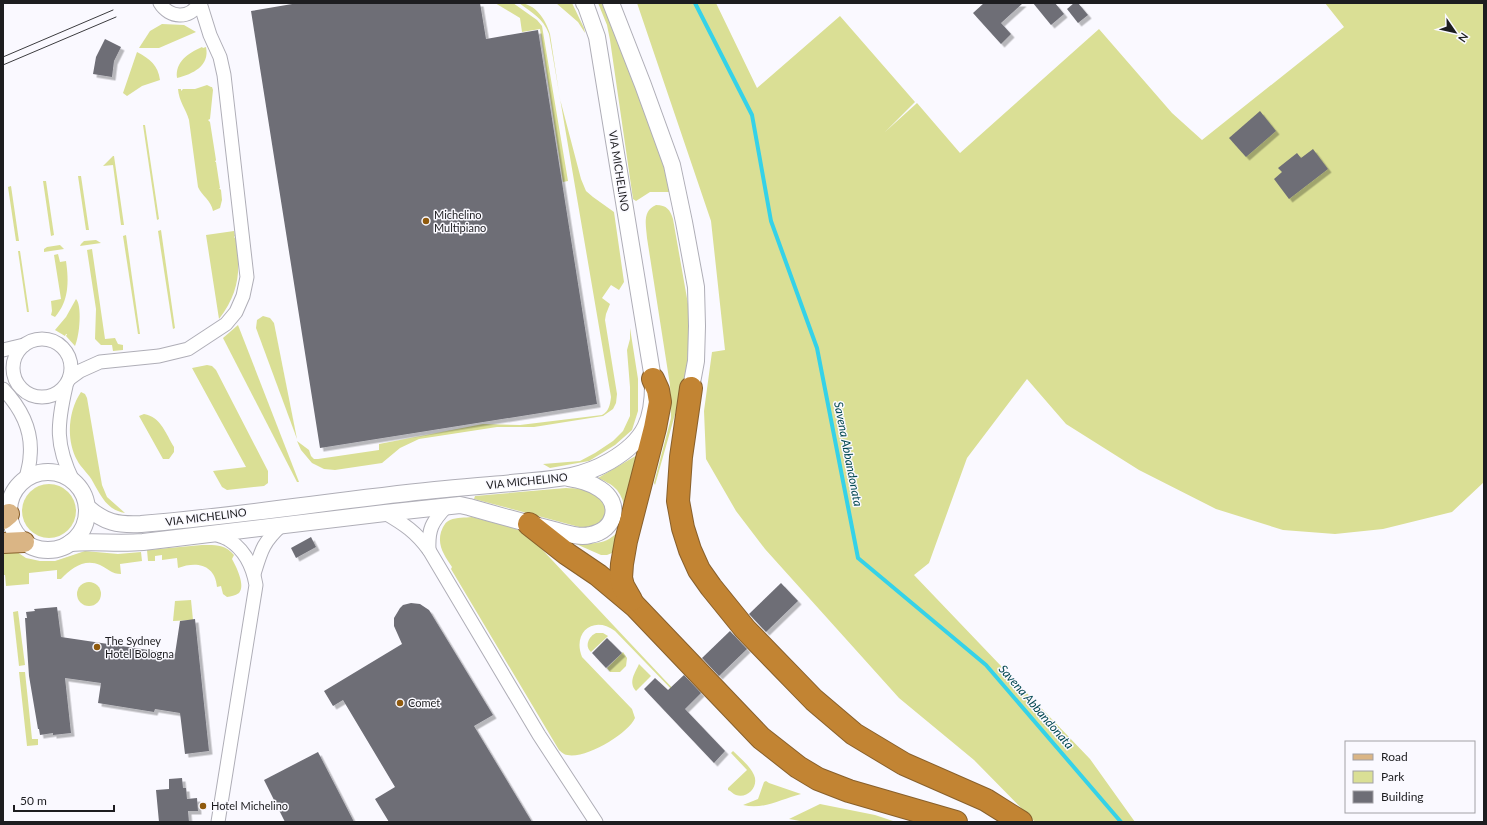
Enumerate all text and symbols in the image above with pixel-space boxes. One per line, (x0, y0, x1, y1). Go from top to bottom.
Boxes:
north arrow (1435, 12, 1475, 52)
text: N (1456, 31, 1471, 45)
street label: VIA MICHELINO (607, 130, 632, 213)
place label: Michelino Multipiano (434, 208, 486, 234)
marker: Michelino Multipiano (421, 216, 431, 226)
water label: Savena Abbandonata (831, 400, 866, 508)
street label: VIA MICHELINO (486, 470, 568, 491)
street label: VIA MICHELINO (165, 505, 247, 528)
place label: The Sydney Hotel Bologna (105, 634, 174, 660)
marker: The Sydney Hotel Bologna (92, 642, 102, 652)
water label: Savena Abbandonata (996, 662, 1077, 752)
place label: Comet (408, 696, 440, 709)
marker: Comet (395, 698, 405, 708)
legend (1345, 741, 1475, 813)
text: Road (1381, 749, 1408, 764)
text: Park (1381, 769, 1405, 784)
scale bar (14, 787, 114, 813)
text: Building (1381, 789, 1424, 804)
text: 50 m (20, 793, 47, 808)
place label: Hotel Michelino (211, 799, 288, 812)
marker: Hotel Michelino (198, 801, 208, 811)

